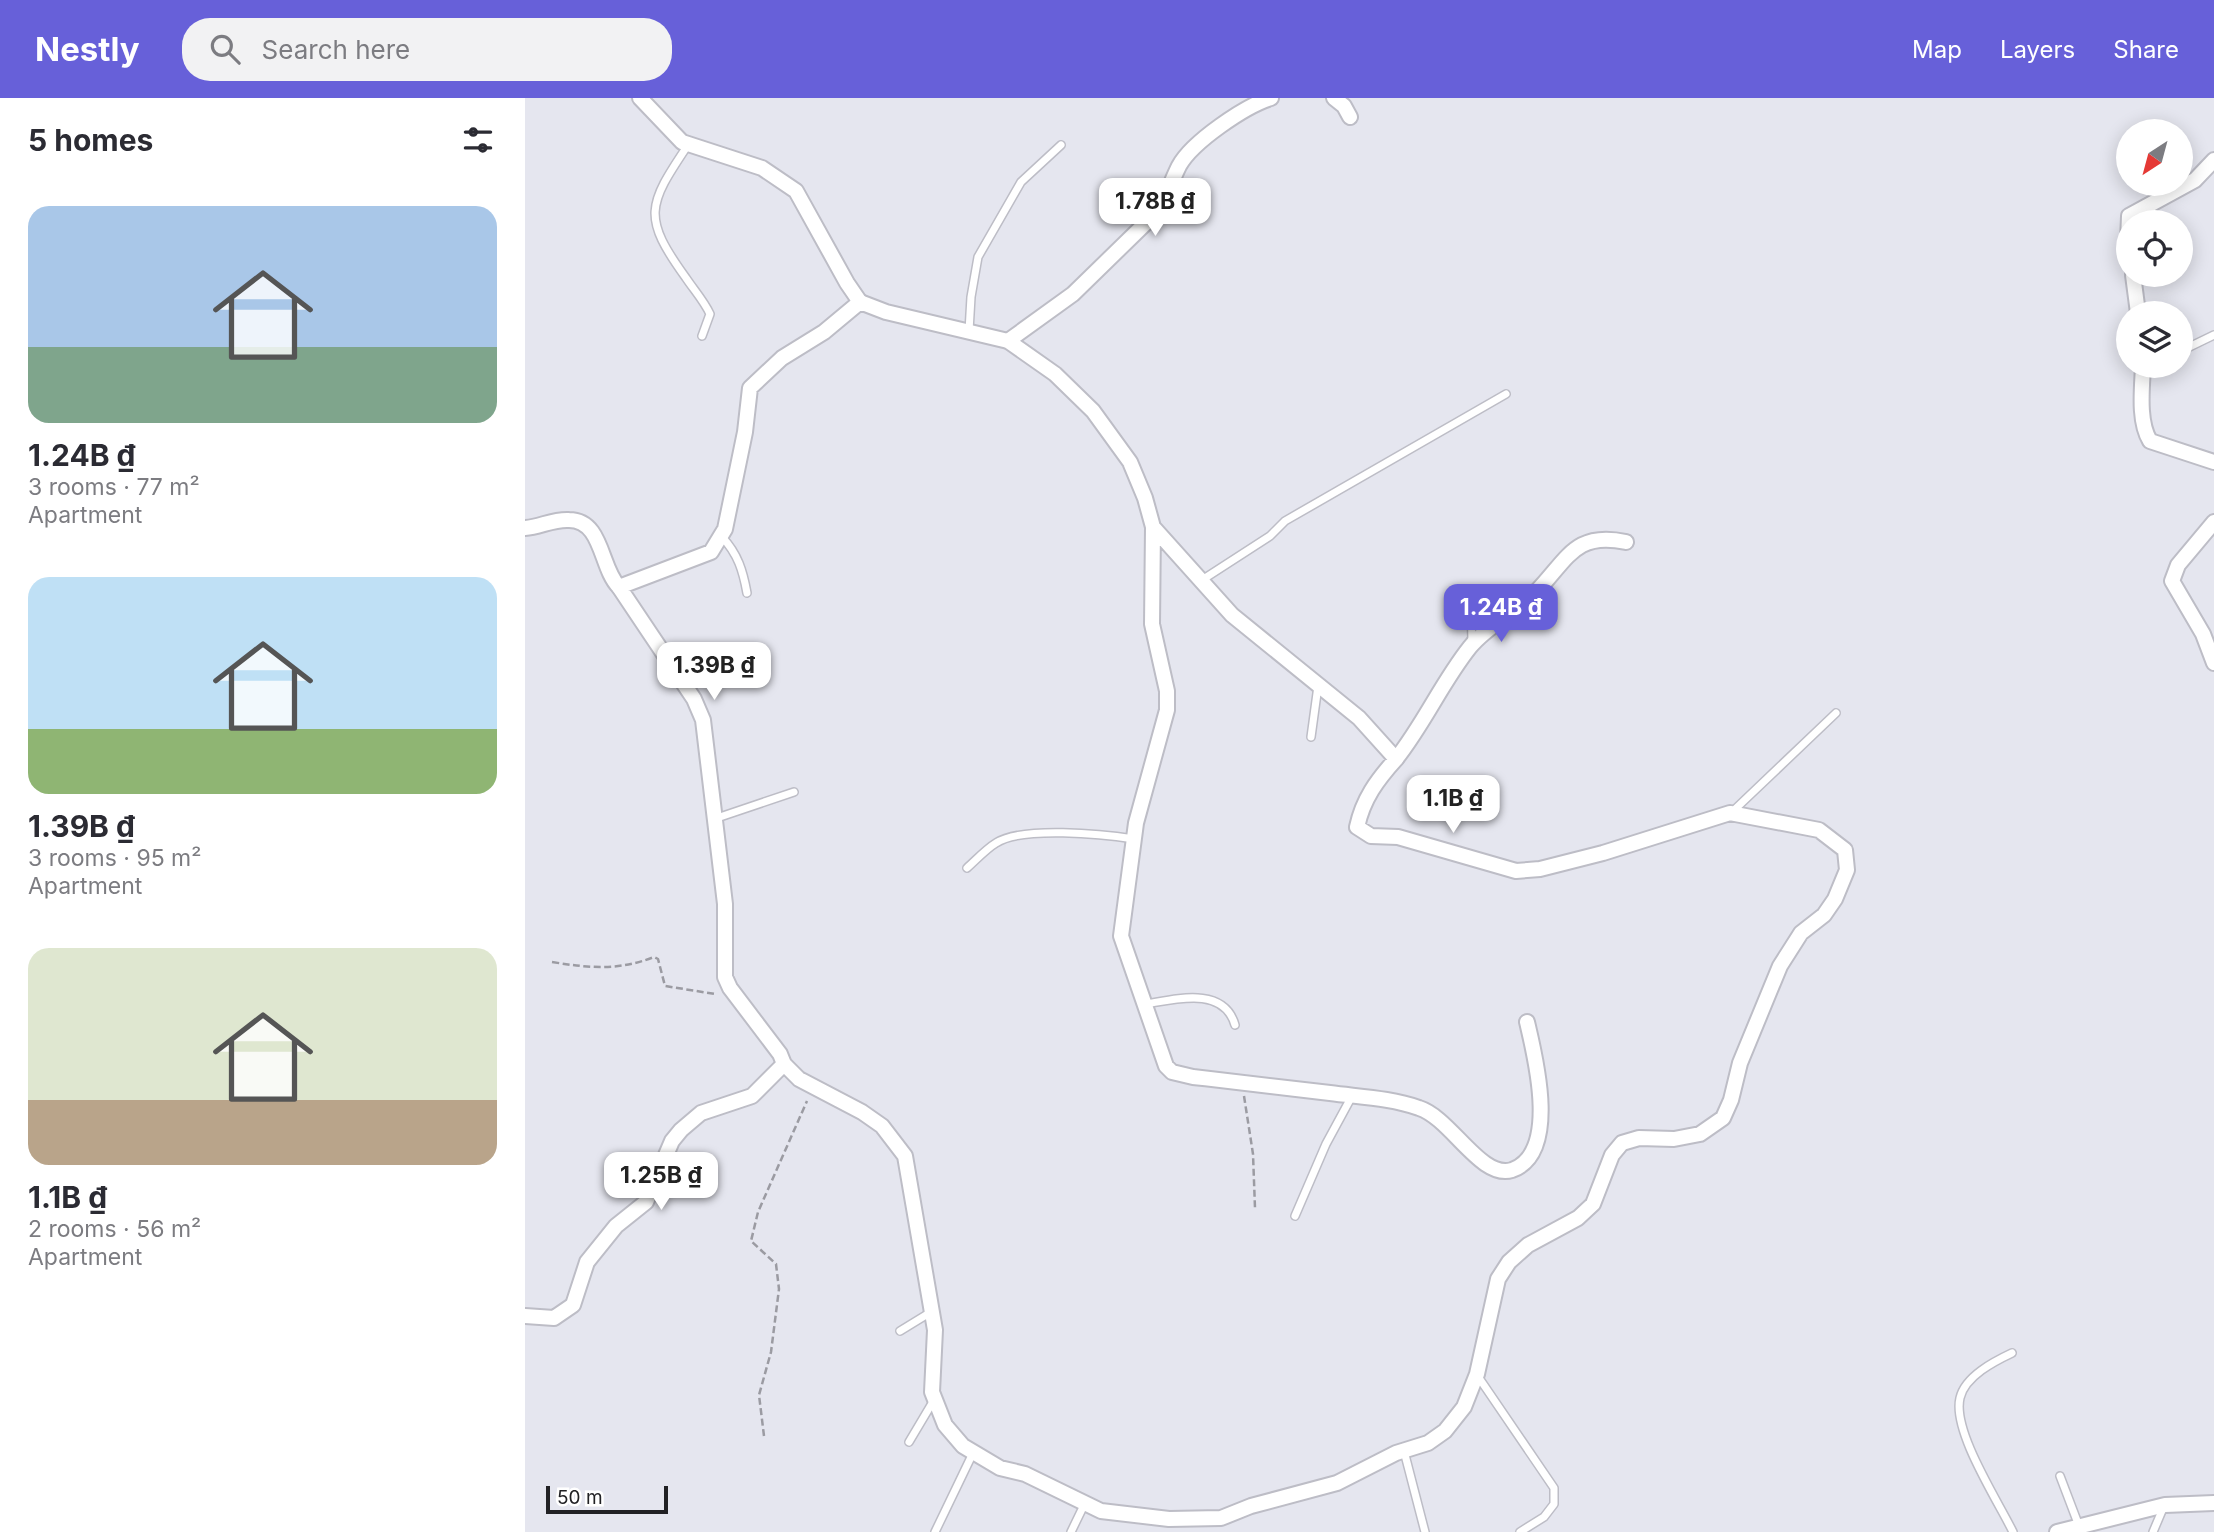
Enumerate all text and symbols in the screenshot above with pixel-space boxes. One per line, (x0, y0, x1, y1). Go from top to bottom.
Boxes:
search box (182, 18, 672, 81)
text: Nestly (35, 29, 140, 69)
icon: search (206, 30, 244, 68)
text: Search here (262, 34, 410, 65)
text: Map (1912, 35, 1962, 64)
text: Layers (2000, 35, 2075, 64)
text: Share (2113, 35, 2179, 64)
north arrow (2116, 119, 2193, 196)
map controls (2116, 119, 2193, 378)
icon: filters (459, 121, 497, 159)
text: 5 homes (28, 122, 153, 158)
pin: 1.78B ₫ (1090, 178, 1220, 238)
text: 1.78B ₫ (1115, 187, 1195, 215)
button: locate (2116, 210, 2193, 287)
icon: home (200, 252, 326, 378)
button: layers (2116, 301, 2193, 378)
text: 1.24B ₫ (28, 437, 136, 473)
text: 3 rooms · 77 m² (28, 473, 200, 501)
text: Apartment (28, 501, 142, 529)
pin: 1.24B ₫ (1436, 584, 1566, 644)
text: 1.24B ₫ (1460, 593, 1542, 621)
icon: home (200, 623, 326, 749)
pin: 1.39B ₫ (649, 642, 779, 702)
text: 1.39B ₫ (673, 651, 755, 679)
pin: 1.1B ₫ (1396, 776, 1510, 835)
text: 1.1B ₫ (1423, 784, 1483, 812)
text: 1.39B ₫ (28, 808, 135, 844)
text: 3 rooms · 95 m² (28, 844, 201, 872)
text: Apartment (28, 872, 142, 900)
icon: home (200, 994, 326, 1120)
pin: 1.25B ₫ (596, 1152, 726, 1212)
text: 1.25B ₫ (620, 1161, 702, 1189)
text: 1.1B ₫ (28, 1179, 107, 1215)
text: 2 rooms · 56 m² (28, 1215, 201, 1243)
text: Apartment (28, 1243, 142, 1271)
scale bar (546, 1483, 669, 1515)
text: 50 m (557, 1486, 603, 1509)

